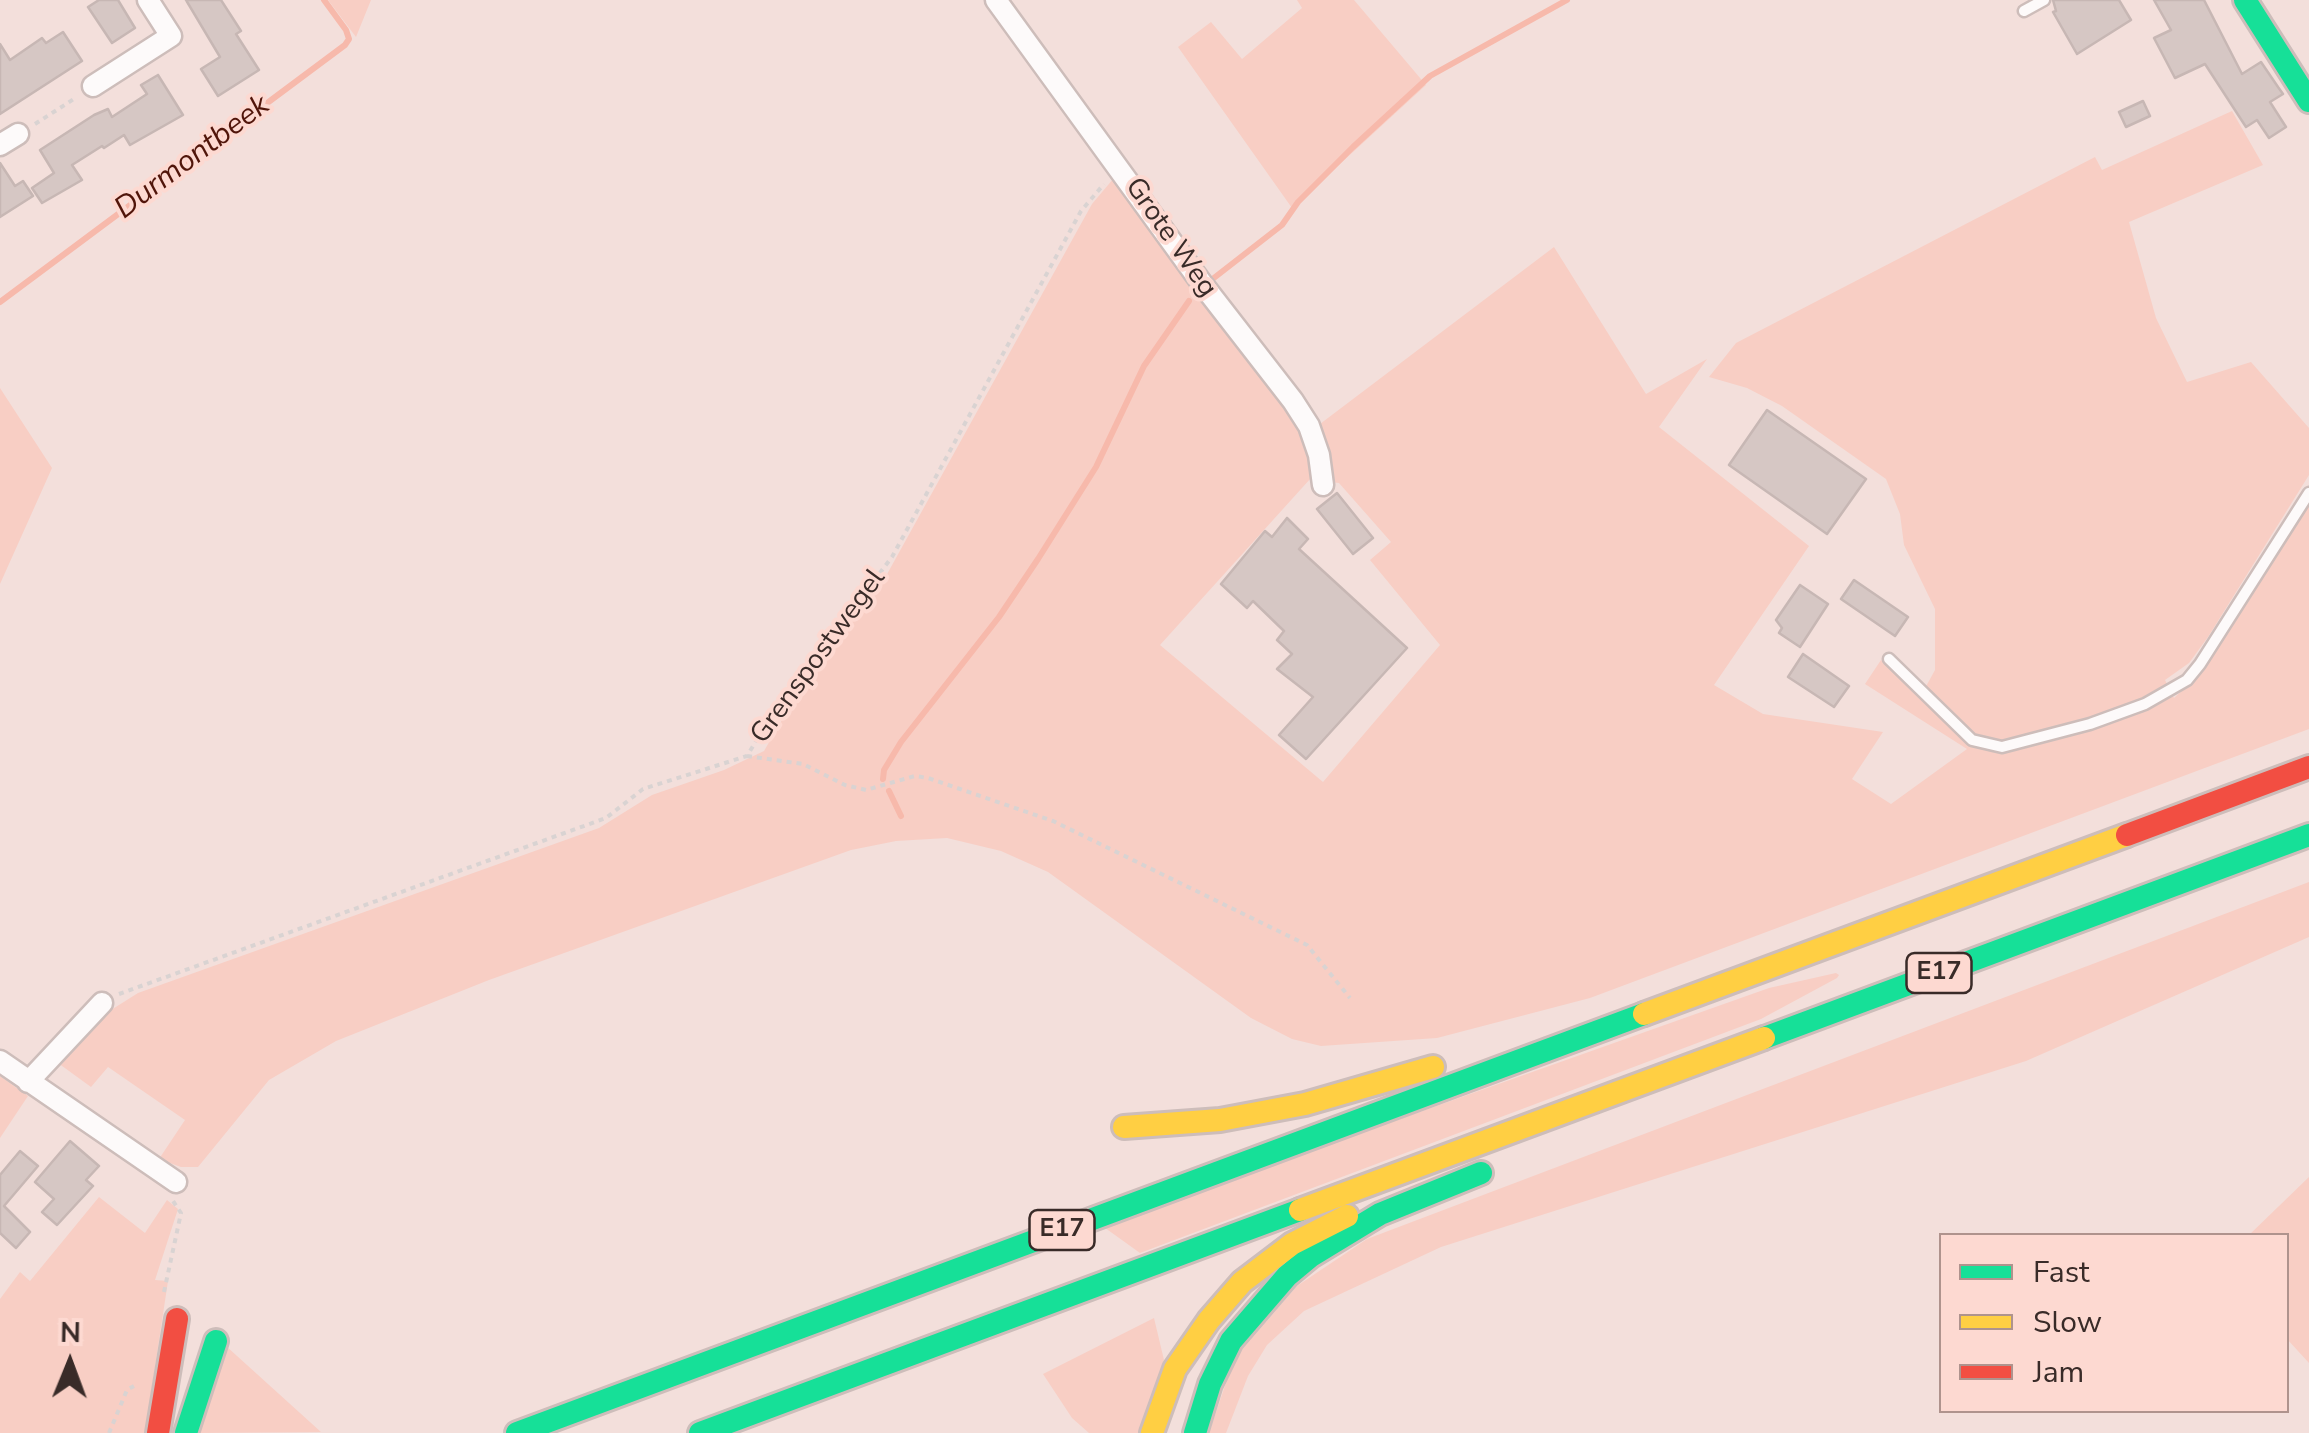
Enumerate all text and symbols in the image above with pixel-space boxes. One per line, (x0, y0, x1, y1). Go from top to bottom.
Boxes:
water label: Durmontbeek (109, 88, 277, 228)
street label: Grote Weg (1117, 172, 1223, 304)
street label: Grenspostwegel (744, 563, 894, 751)
road number: E17 (1906, 953, 1972, 993)
road number: E17 (1030, 1210, 1094, 1250)
legend (1939, 1233, 2289, 1413)
text: Fast (2033, 1252, 2090, 1293)
text: Slow (2033, 1302, 2102, 1343)
north arrow (20, 1313, 120, 1413)
text: N (60, 1314, 81, 1352)
text: Jam (2033, 1352, 2084, 1393)

